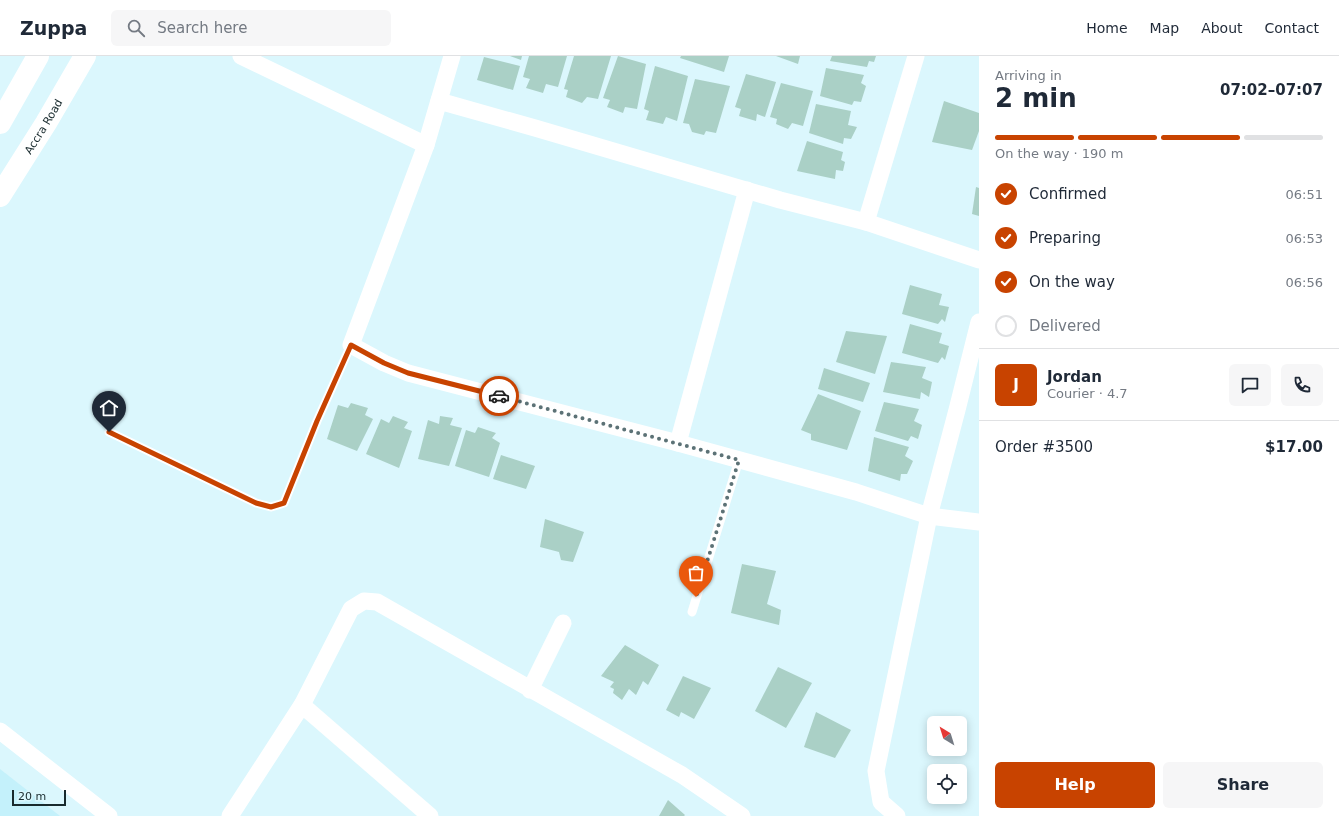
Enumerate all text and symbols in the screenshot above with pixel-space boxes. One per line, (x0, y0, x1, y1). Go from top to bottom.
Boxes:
search box (111, 10, 391, 46)
text: Zuppa (20, 17, 87, 39)
icon: search (125, 17, 147, 39)
text: Search here (157, 19, 247, 37)
text: Home (1086, 20, 1128, 36)
text: Map (1150, 20, 1179, 36)
text: About (1201, 20, 1243, 36)
text: Contact (1265, 20, 1319, 36)
text: Arriving in (995, 68, 1062, 83)
text: 07:02–07:07 (1220, 81, 1323, 99)
text: 2 min (995, 83, 1077, 113)
street label: Accra Road (22, 97, 65, 157)
text: On the way · 190 m (995, 146, 1123, 161)
icon: check (995, 183, 1017, 205)
text: Confirmed (1029, 185, 1107, 203)
text: 06:51 (1286, 187, 1323, 202)
icon: check (995, 227, 1017, 249)
text: Preparing (1029, 229, 1101, 247)
text: 06:53 (1286, 231, 1323, 246)
icon: check (995, 271, 1017, 293)
text: On the way (1029, 273, 1115, 291)
text: 06:56 (1286, 275, 1323, 290)
text: Delivered (1029, 317, 1101, 335)
button: chat (1229, 364, 1271, 406)
button: phone (1281, 364, 1323, 406)
text: Jordan (1047, 368, 1102, 386)
courier (479, 376, 519, 416)
text: J (1013, 376, 1019, 394)
icon: car (488, 385, 510, 407)
text: Courier · 4.7 (1047, 386, 1128, 401)
pin (92, 391, 126, 432)
icon: home (98, 397, 120, 419)
text: Order #3500 (995, 438, 1093, 456)
text: $17.00 (1265, 438, 1323, 456)
pin (679, 556, 713, 597)
icon: bag (685, 562, 707, 584)
north arrow (927, 716, 967, 756)
map controls (927, 716, 967, 804)
button: Help (995, 762, 1155, 808)
button: Share (1163, 762, 1323, 808)
button: locate (927, 764, 967, 804)
scale bar (12, 788, 66, 807)
text: 20 m (18, 790, 46, 803)

